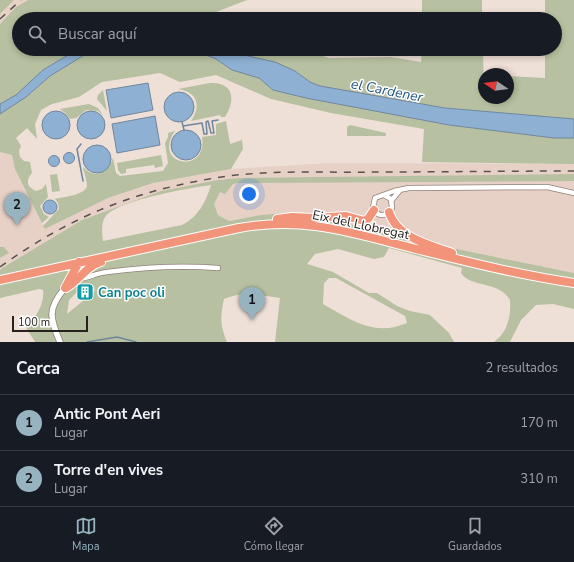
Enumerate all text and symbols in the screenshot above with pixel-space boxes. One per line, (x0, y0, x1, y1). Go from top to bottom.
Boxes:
search box (12, 12, 562, 56)
icon: search (26, 23, 48, 45)
text: Buscar aquí (58, 24, 136, 44)
north arrow (478, 68, 514, 104)
water label: el Cardener (349, 74, 425, 107)
your location (239, 184, 259, 204)
pin: 2 (4, 192, 30, 225)
street label: Eix del Llobregat (311, 206, 411, 244)
building icon: Can poc oli (75, 282, 95, 302)
place label: Can poc oli (98, 284, 165, 302)
pin: 1 (239, 287, 265, 320)
scale bar (12, 314, 88, 333)
text: 100 m (18, 315, 50, 330)
text: Cerca (16, 357, 60, 380)
text: 2 resultados (486, 359, 558, 377)
text: Antic Pont Aeri (54, 404, 160, 424)
text: 1 (25, 414, 33, 432)
text: 170 m (520, 414, 558, 432)
text: Lugar (54, 424, 87, 442)
text: Torre d'en vives (54, 460, 163, 480)
text: 2 (25, 470, 33, 488)
text: 310 m (520, 470, 558, 488)
text: Lugar (54, 480, 87, 498)
tab: Mapa (72, 515, 100, 554)
tab: Cómo llegar (244, 515, 304, 554)
tab: Guardados (448, 515, 502, 554)

